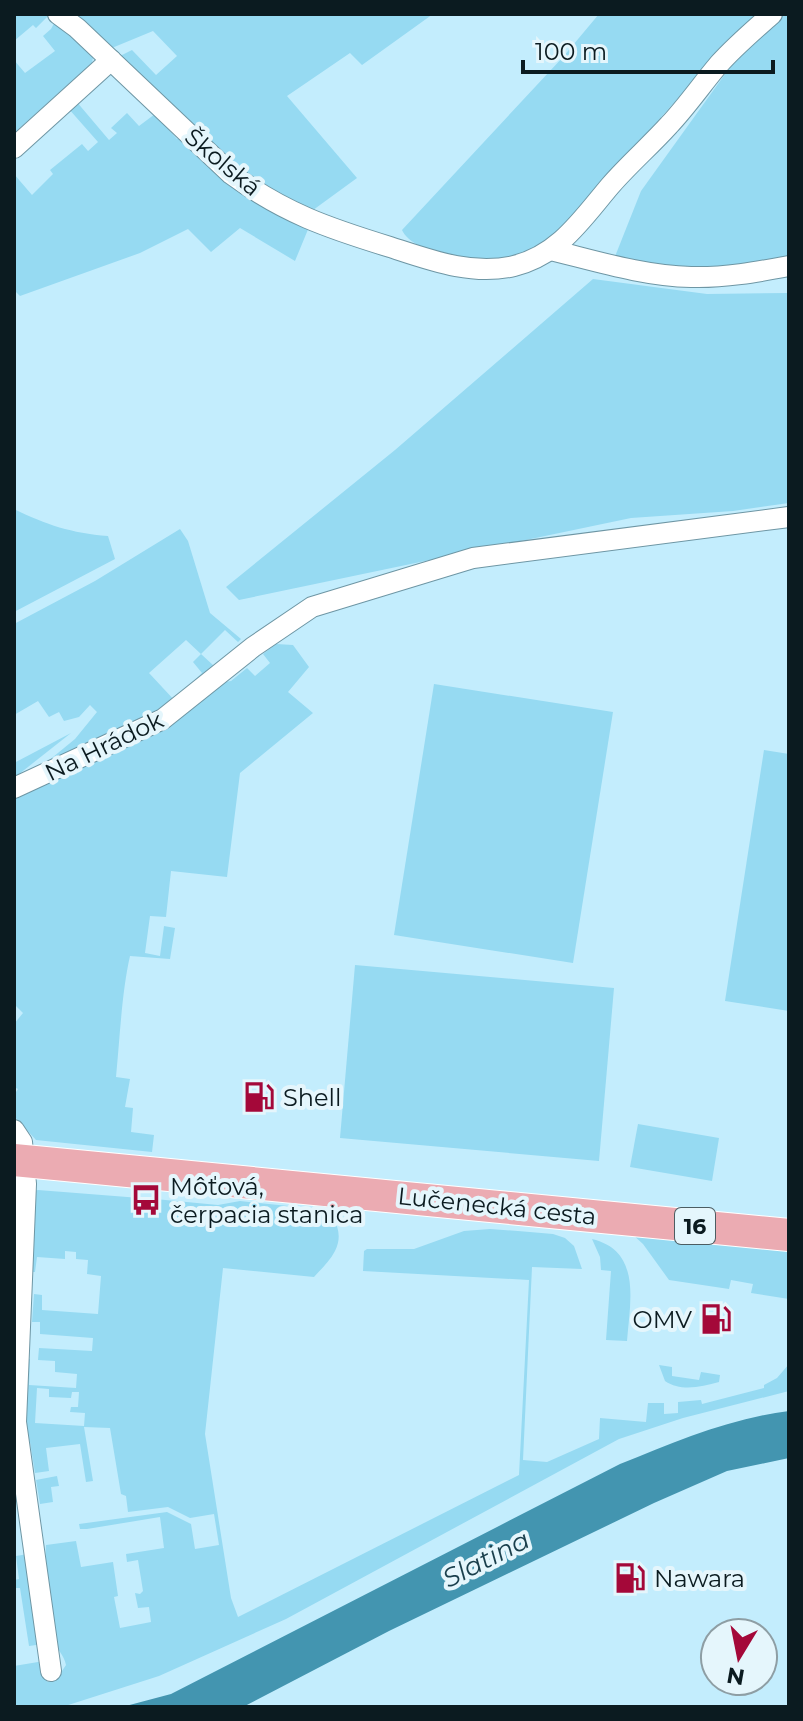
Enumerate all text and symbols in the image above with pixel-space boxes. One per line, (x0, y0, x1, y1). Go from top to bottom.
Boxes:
scale bar (523, 24, 773, 74)
text: 100 m (535, 37, 607, 66)
street label: Školská (179, 122, 267, 202)
street label: Na Hrádok (40, 705, 168, 787)
fuel station icon: Shell (242, 1080, 276, 1114)
place label: Shell (283, 1083, 341, 1112)
place label: Môťová, čerpacia stanica (170, 1172, 363, 1229)
street label: Lučenecká cesta (396, 1181, 598, 1231)
bus stop icon: Môťová, čerpacia stanica (129, 1183, 163, 1217)
road number: 16 (675, 1208, 715, 1244)
fuel station icon: OMV (699, 1302, 733, 1336)
place label: OMV (633, 1305, 692, 1334)
water label: Slatina (437, 1524, 535, 1594)
fuel station icon: Nawara (613, 1561, 647, 1595)
place label: Nawara (654, 1564, 745, 1593)
north arrow (699, 1617, 779, 1697)
text: N (725, 1661, 747, 1691)

